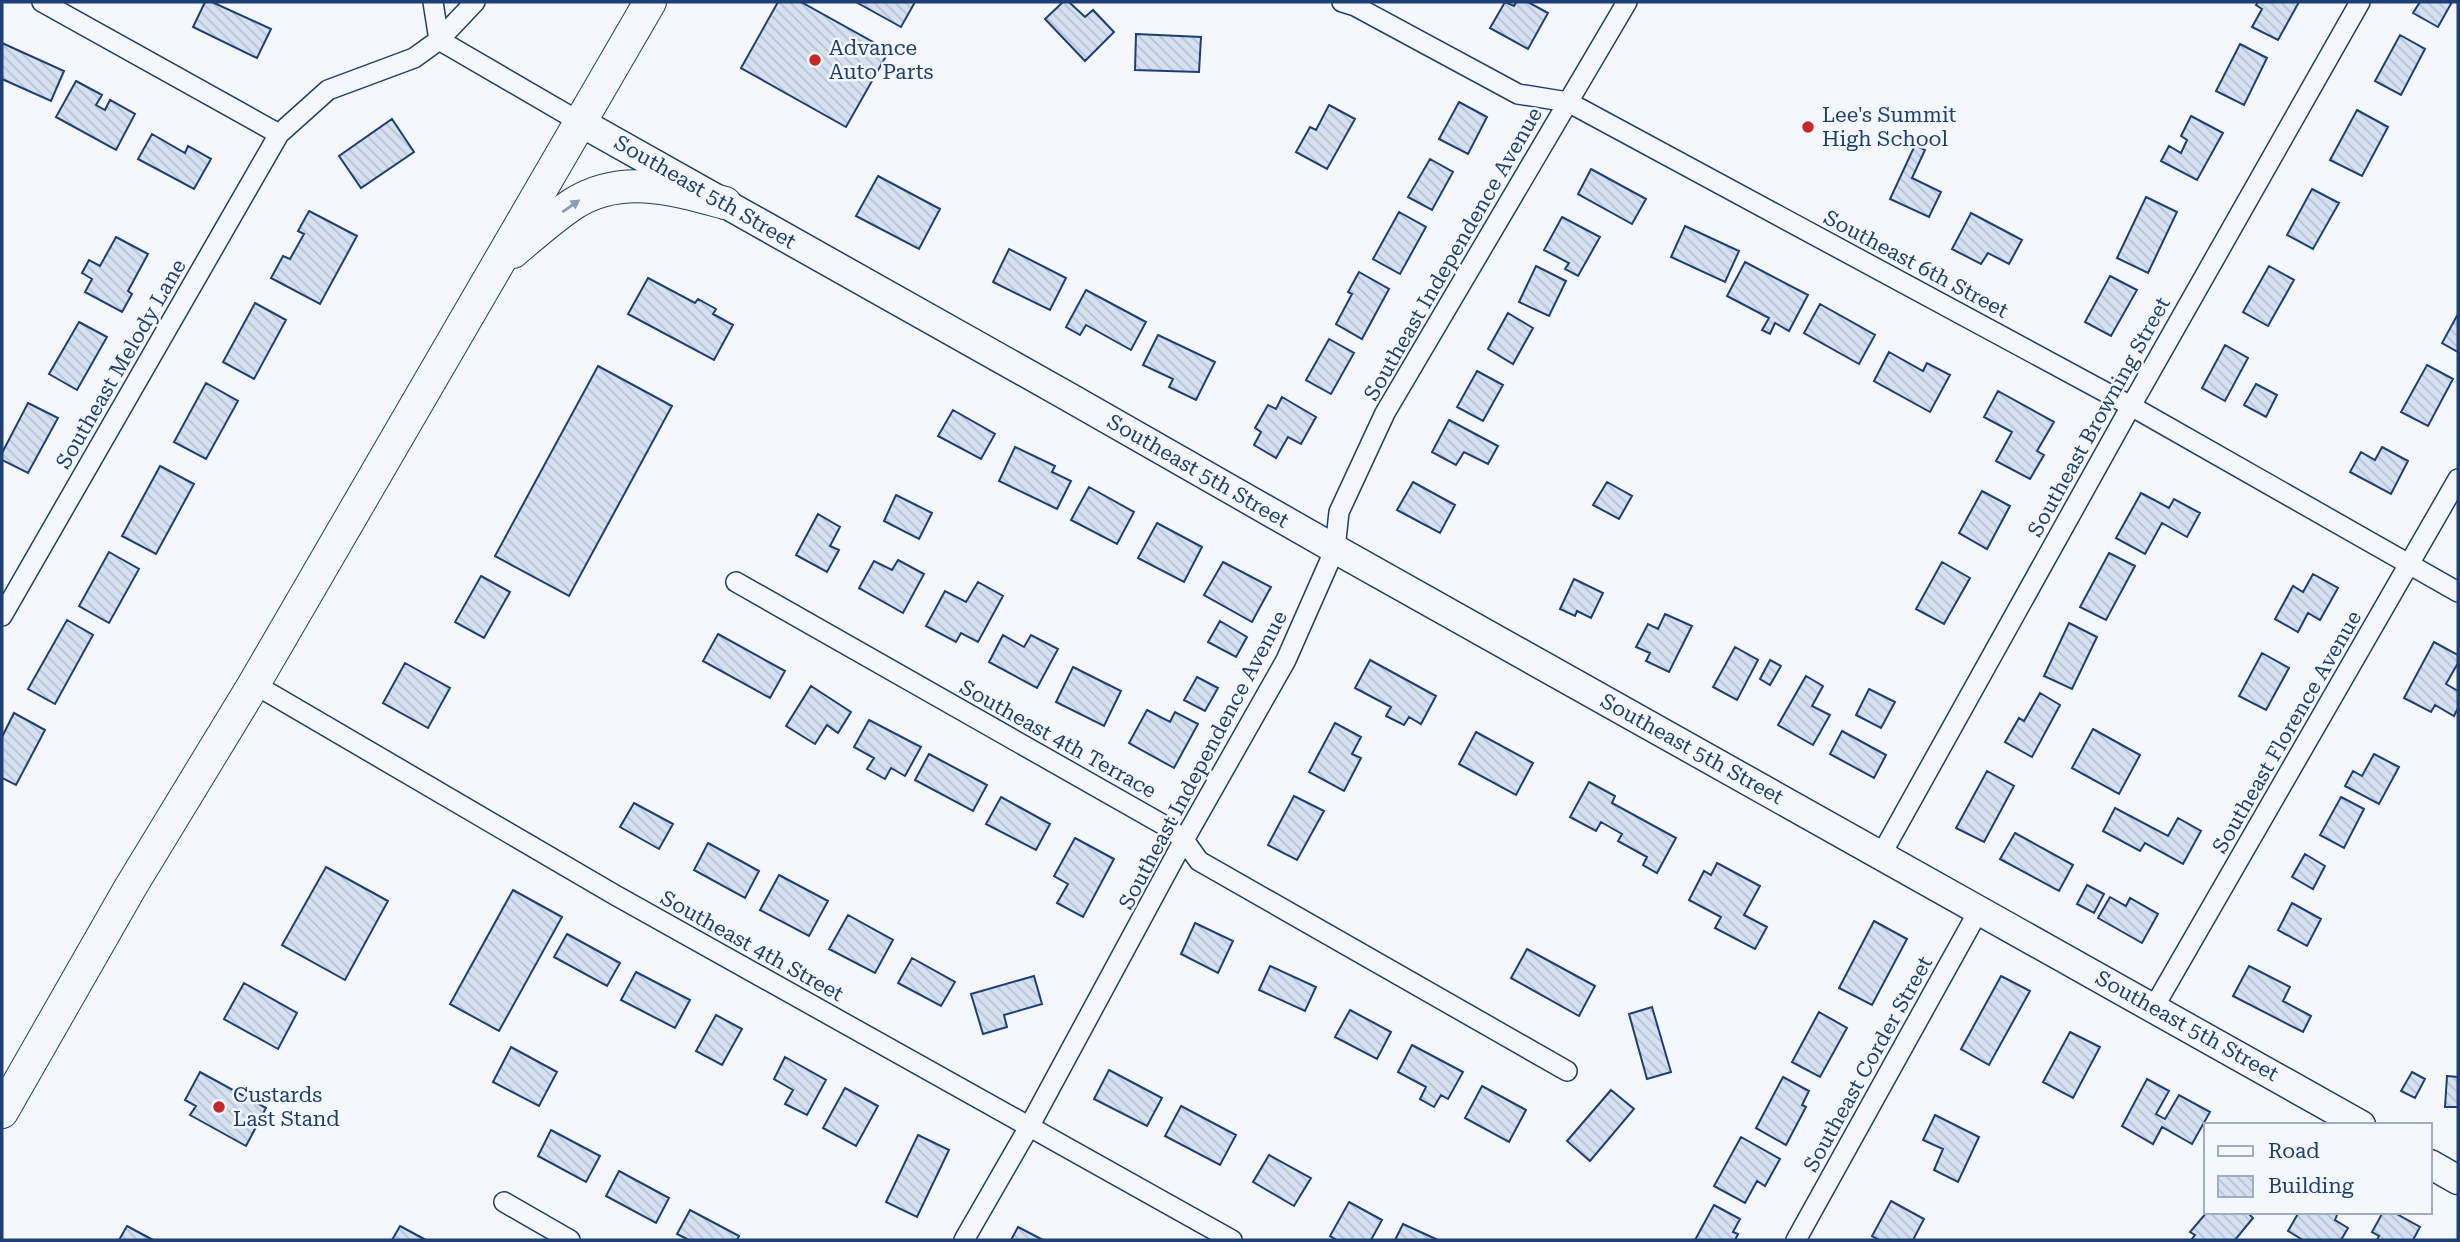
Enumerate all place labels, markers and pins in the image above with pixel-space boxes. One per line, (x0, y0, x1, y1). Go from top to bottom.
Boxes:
place label: Advance Auto Parts (829, 36, 933, 84)
marker: Advance Auto Parts (807, 52, 823, 68)
place label: Lee's Summit High School (1822, 103, 1957, 151)
marker: Lee's Summit High School (1800, 119, 1816, 135)
place label: Custards Last Stand (233, 1083, 340, 1131)
marker: Custards Last Stand (211, 1099, 227, 1115)

